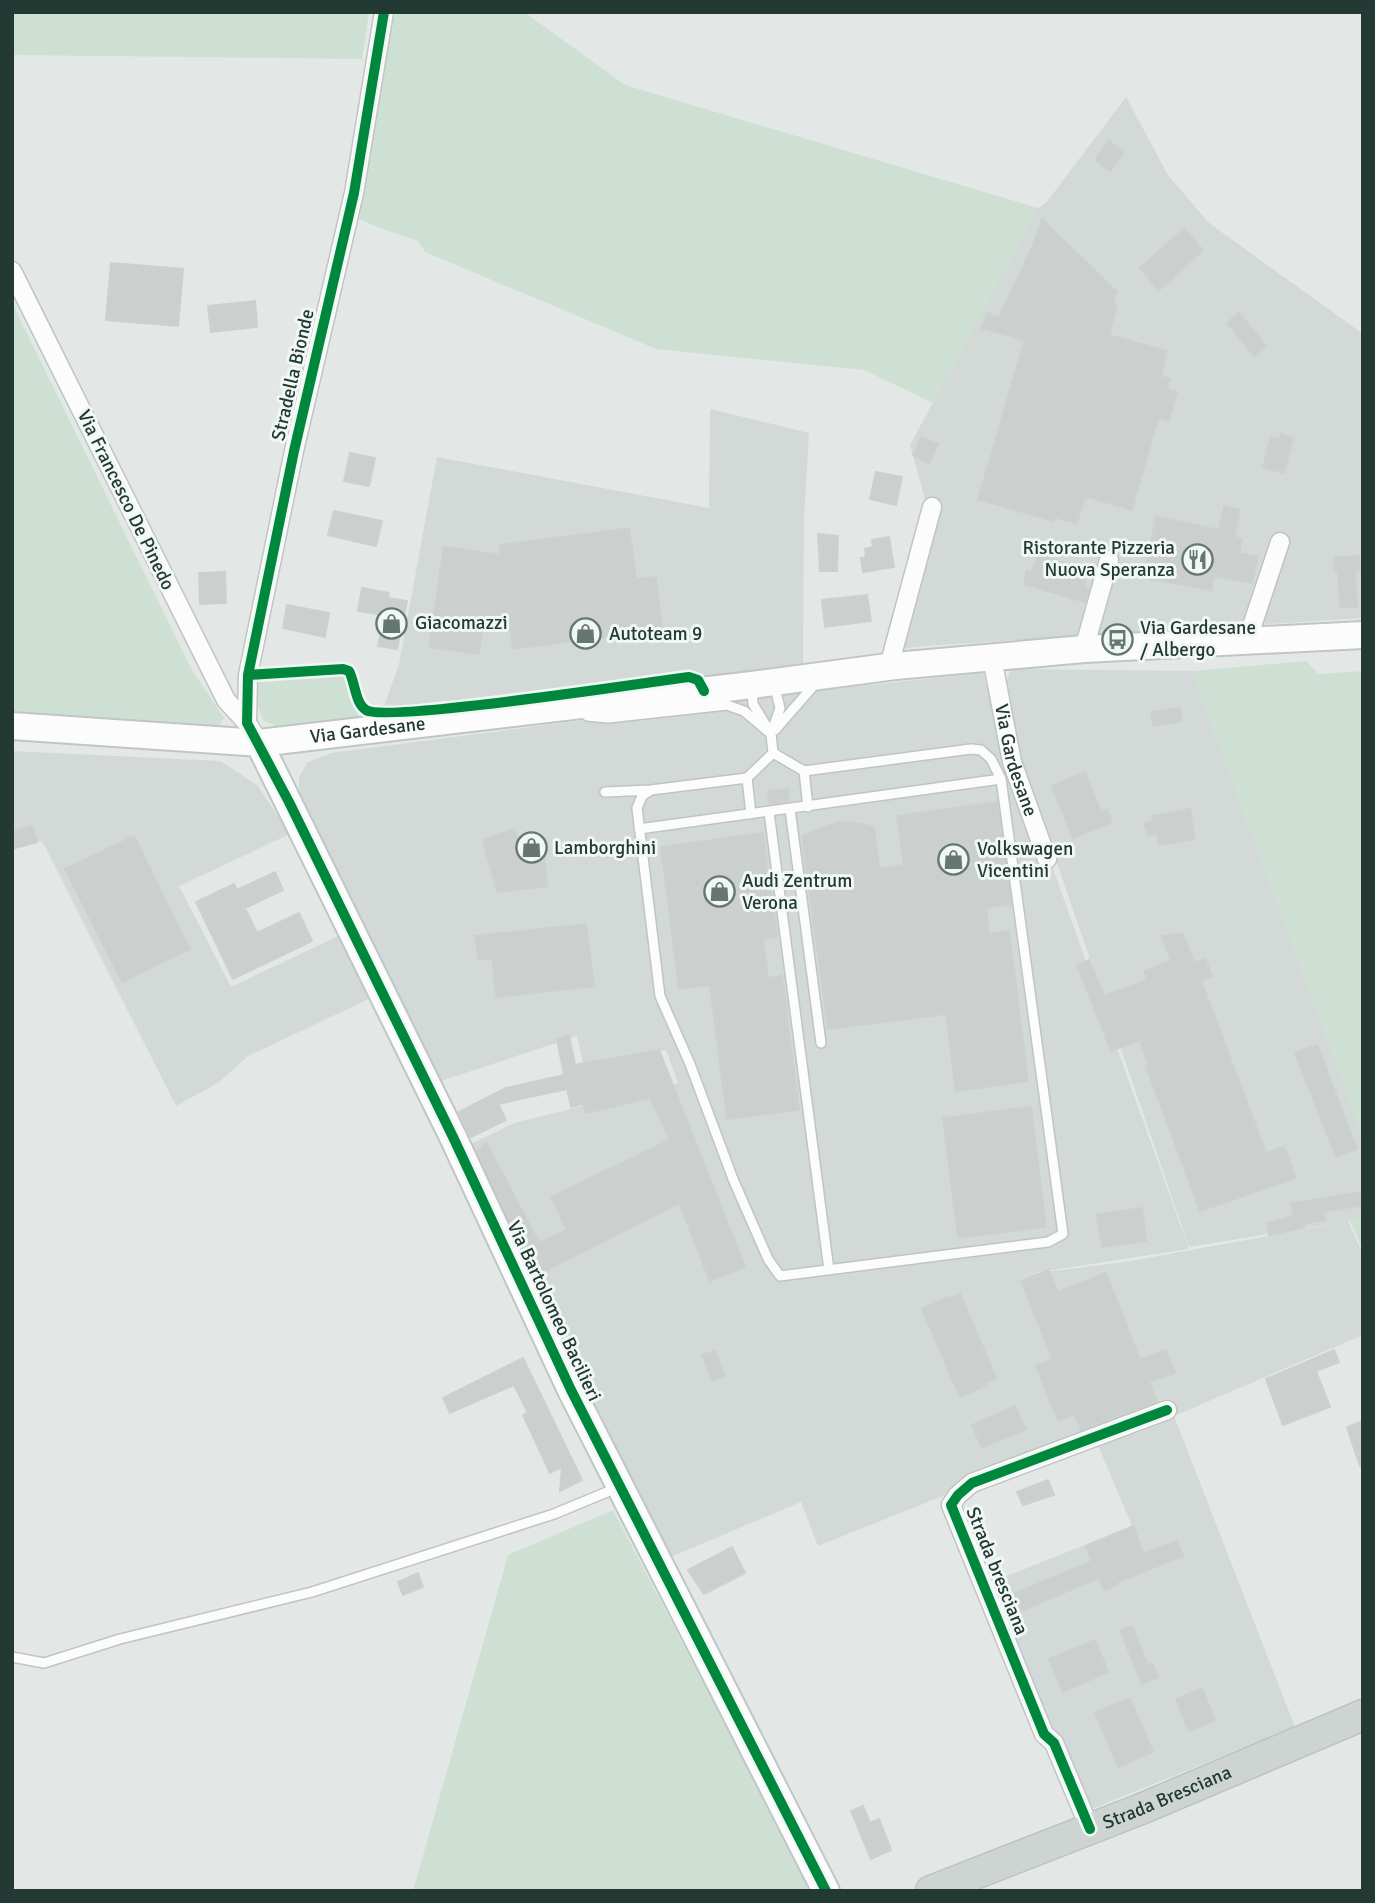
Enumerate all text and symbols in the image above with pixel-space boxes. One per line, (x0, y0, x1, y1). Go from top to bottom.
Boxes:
street label: Stradella Bionde (266, 307, 320, 443)
street label: Via Francesco De Pinedo (72, 406, 180, 594)
place label: Ristorante Pizzeria Nuova Speranza (1023, 536, 1175, 582)
restaurant icon: Ristorante Pizzeria Nuova Speranza (1181, 542, 1215, 576)
shop icon: Giacomazzi (375, 606, 409, 640)
place label: Giacomazzi (415, 611, 508, 635)
place label: Via Gardesane / Albergo (1140, 616, 1256, 662)
shop icon: Autoteam 9 (569, 617, 603, 651)
place label: Autoteam 9 (609, 622, 702, 646)
bus stop icon: Via Gardesane / Albergo (1100, 622, 1134, 656)
street label: Via Gardesane (989, 702, 1043, 820)
street label: Via Gardesane (309, 712, 427, 749)
shop icon: Lamborghini (514, 831, 548, 865)
place label: Lamborghini (554, 836, 656, 860)
place label: Volkswagen Vicentini (977, 837, 1073, 883)
shop icon: Volkswagen Vicentini (937, 843, 971, 877)
place label: Audi Zentrum Verona (742, 869, 852, 915)
shop icon: Audi Zentrum Verona (702, 875, 736, 909)
street label: Via Bartolomeo Bacilieri (502, 1217, 606, 1405)
street label: Strada bresciana (960, 1503, 1034, 1639)
street label: Strada Bresciana (1099, 1760, 1235, 1835)

